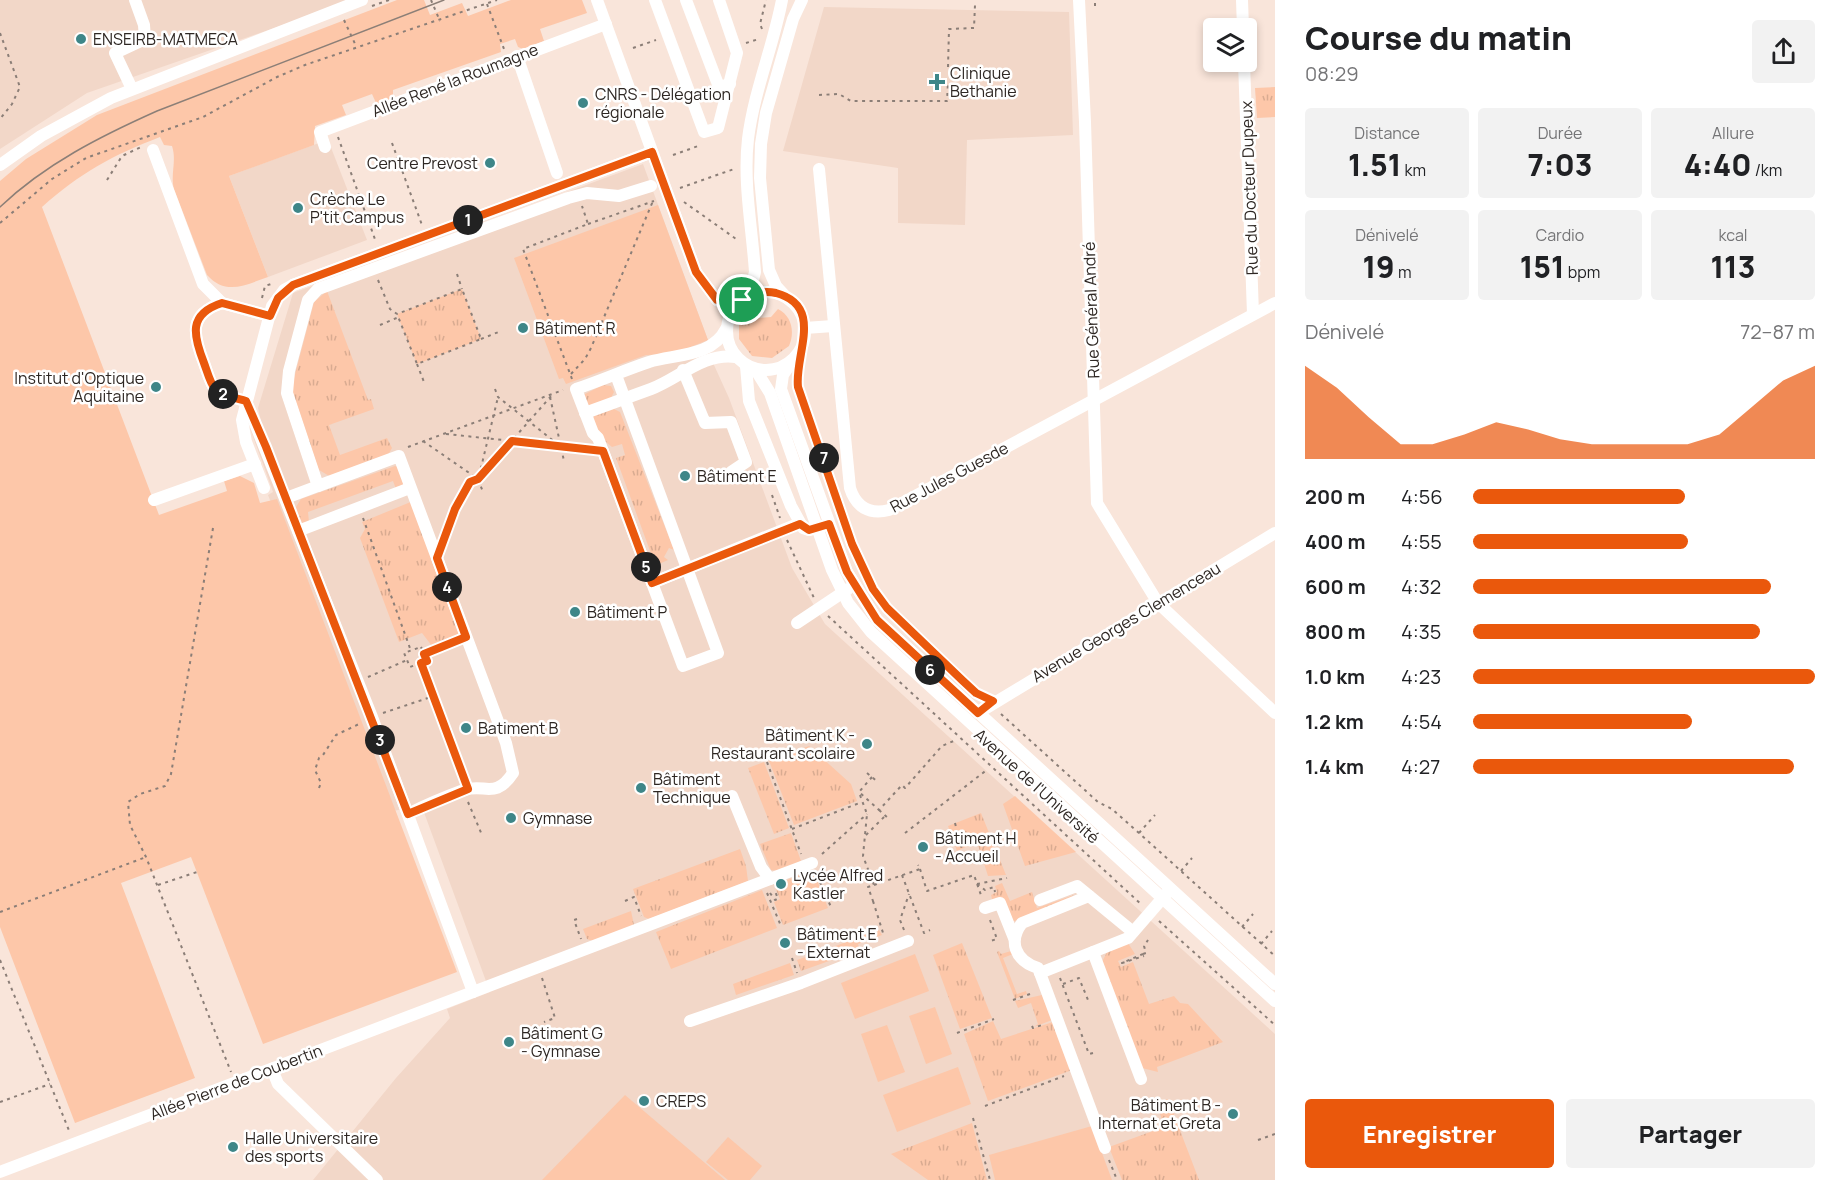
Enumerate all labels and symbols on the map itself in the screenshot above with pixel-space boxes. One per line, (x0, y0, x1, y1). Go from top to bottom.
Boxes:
place label: ENSEIRB-MATMECA (93, 28, 238, 50)
marker: ENSEIRB-MATMECA (74, 32, 88, 46)
street label: Allée René la Roumagne (369, 38, 541, 122)
place label: Clinique Bethanie (950, 62, 1017, 102)
marker: Clinique Bethanie (928, 73, 946, 91)
place label: CNRS - Délégation régionale (595, 83, 731, 123)
marker: CNRS - Délégation régionale (576, 96, 590, 110)
street label: Rue du Docteur Dupeux (1235, 100, 1263, 275)
place label: Centre Prevost (367, 152, 478, 174)
marker: Centre Prevost (483, 156, 497, 170)
place label: Crèche Le P'tit Campus (310, 188, 404, 228)
marker: Crèche Le P'tit Campus (291, 201, 305, 215)
pin: 1 (453, 205, 483, 235)
street label: Rue Général André (1078, 241, 1104, 379)
pin (716, 274, 767, 325)
place label: Bâtiment R (535, 317, 616, 339)
marker: Bâtiment R (516, 321, 530, 335)
place label: Institut d'Optique Aquitaine (14, 367, 144, 407)
pin: 2 (208, 379, 238, 409)
marker: Institut d'Optique Aquitaine (149, 380, 163, 394)
street label: Rue Jules Guesde (886, 437, 1012, 517)
pin: 7 (809, 443, 839, 473)
place label: Bâtiment E (697, 465, 777, 487)
marker: Bâtiment E (678, 469, 692, 483)
pin: 5 (631, 552, 661, 582)
street label: Avenue Georges Clemenceau (1028, 557, 1224, 687)
pin: 4 (432, 572, 462, 602)
place label: Bâtiment P (587, 601, 668, 623)
marker: Bâtiment P (568, 605, 582, 619)
pin: 6 (915, 655, 945, 685)
place label: Batiment B (478, 717, 559, 739)
marker: Batiment B (459, 721, 473, 735)
place label: Bâtiment K - Restaurant scolaire (711, 724, 855, 764)
street label: Avenue de l'Université (970, 724, 1104, 848)
pin: 3 (365, 725, 395, 755)
marker: Bâtiment K - Restaurant scolaire (860, 737, 874, 751)
place label: Bâtiment Technique (653, 768, 731, 808)
marker: Bâtiment Technique (634, 781, 648, 795)
place label: Gymnase (523, 807, 592, 829)
marker: Gymnase (504, 811, 518, 825)
place label: Bâtiment H - Accueil (935, 827, 1017, 867)
marker: Bâtiment H - Accueil (916, 840, 930, 854)
place label: Lycée Alfred Kastler (793, 864, 883, 904)
marker: Lycée Alfred Kastler (774, 877, 788, 891)
place label: Bâtiment E - Externat (797, 923, 877, 963)
marker: Bâtiment E - Externat (778, 936, 792, 950)
place label: Bâtiment G - Gymnase (521, 1022, 603, 1062)
marker: Bâtiment G - Gymnase (502, 1035, 516, 1049)
street label: Allée Pierre de Coubertin (147, 1039, 325, 1125)
place label: CREPS (656, 1090, 706, 1112)
marker: CREPS (637, 1094, 651, 1108)
place label: Bâtiment B - Internat et Greta (1098, 1094, 1221, 1134)
marker: Bâtiment B - Internat et Greta (1226, 1107, 1240, 1121)
place label: Halle Universitaire des sports (245, 1127, 378, 1167)
marker: Halle Universitaire des sports (226, 1140, 240, 1154)

